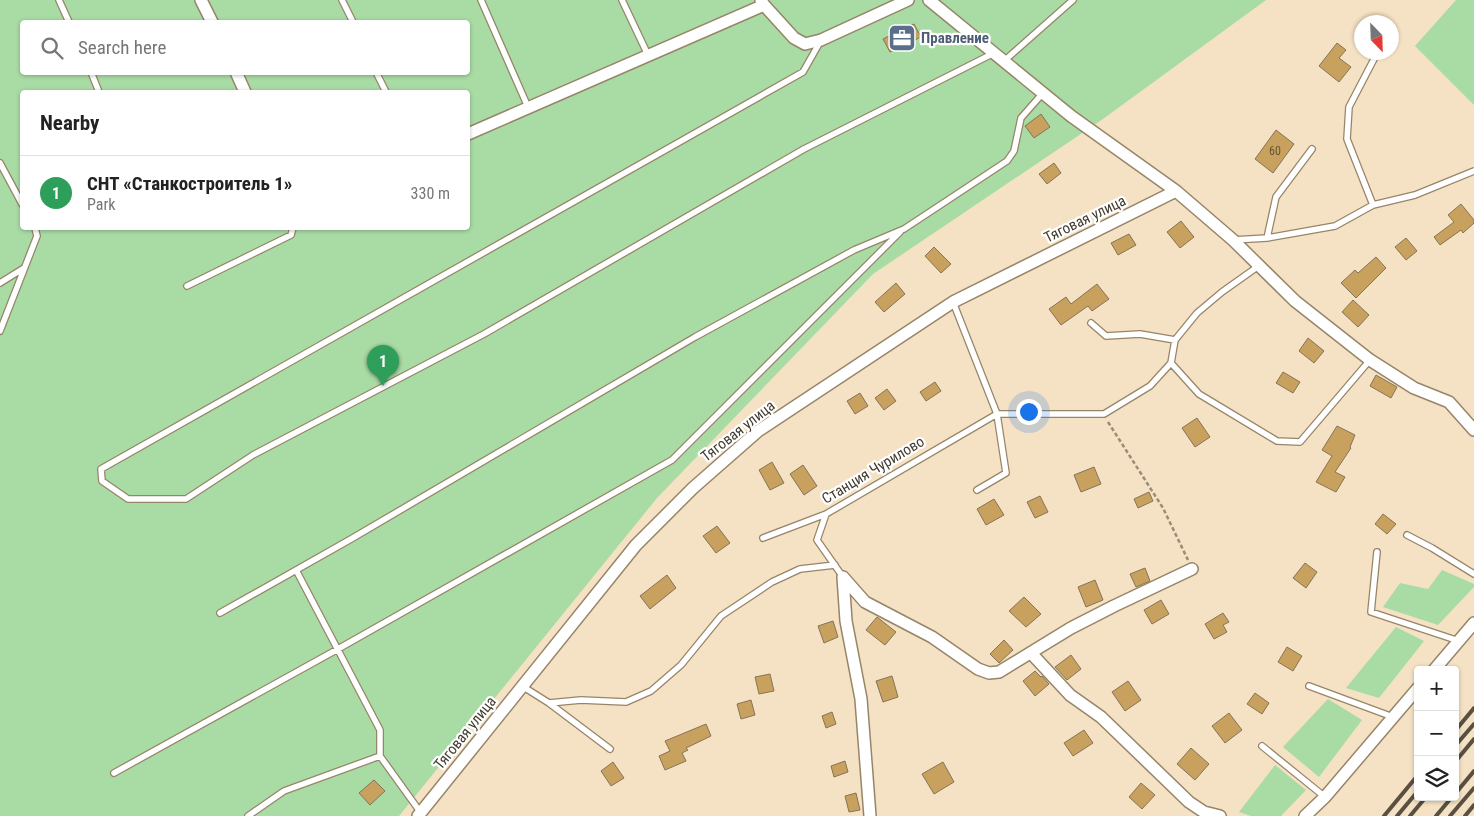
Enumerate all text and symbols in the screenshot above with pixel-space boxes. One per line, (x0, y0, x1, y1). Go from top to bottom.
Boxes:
north arrow (1354, 15, 1399, 60)
search box (20, 20, 470, 75)
office icon: Правление (887, 23, 917, 53)
place label: Правление (921, 29, 989, 47)
icon: search (38, 34, 66, 62)
text: Search here (78, 36, 166, 59)
text: Nearby (40, 111, 99, 135)
house number: 60 (1269, 144, 1281, 158)
text: СНТ «Станкостроитель 1» (87, 172, 292, 195)
text: 1 (52, 184, 60, 203)
text: 330 m (411, 184, 450, 203)
street label: Тяговая улица (1041, 191, 1129, 247)
text: Park (87, 195, 116, 214)
pin: 1 (367, 345, 399, 386)
street label: Тяговая улица (698, 397, 778, 465)
your location (1016, 399, 1042, 425)
street label: Станция Чурилово (819, 432, 927, 508)
map controls (1414, 666, 1459, 801)
button: + (1414, 666, 1459, 711)
street label: Тяговая улица (430, 693, 500, 773)
button: − (1414, 711, 1459, 756)
button: layers (1414, 756, 1459, 801)

